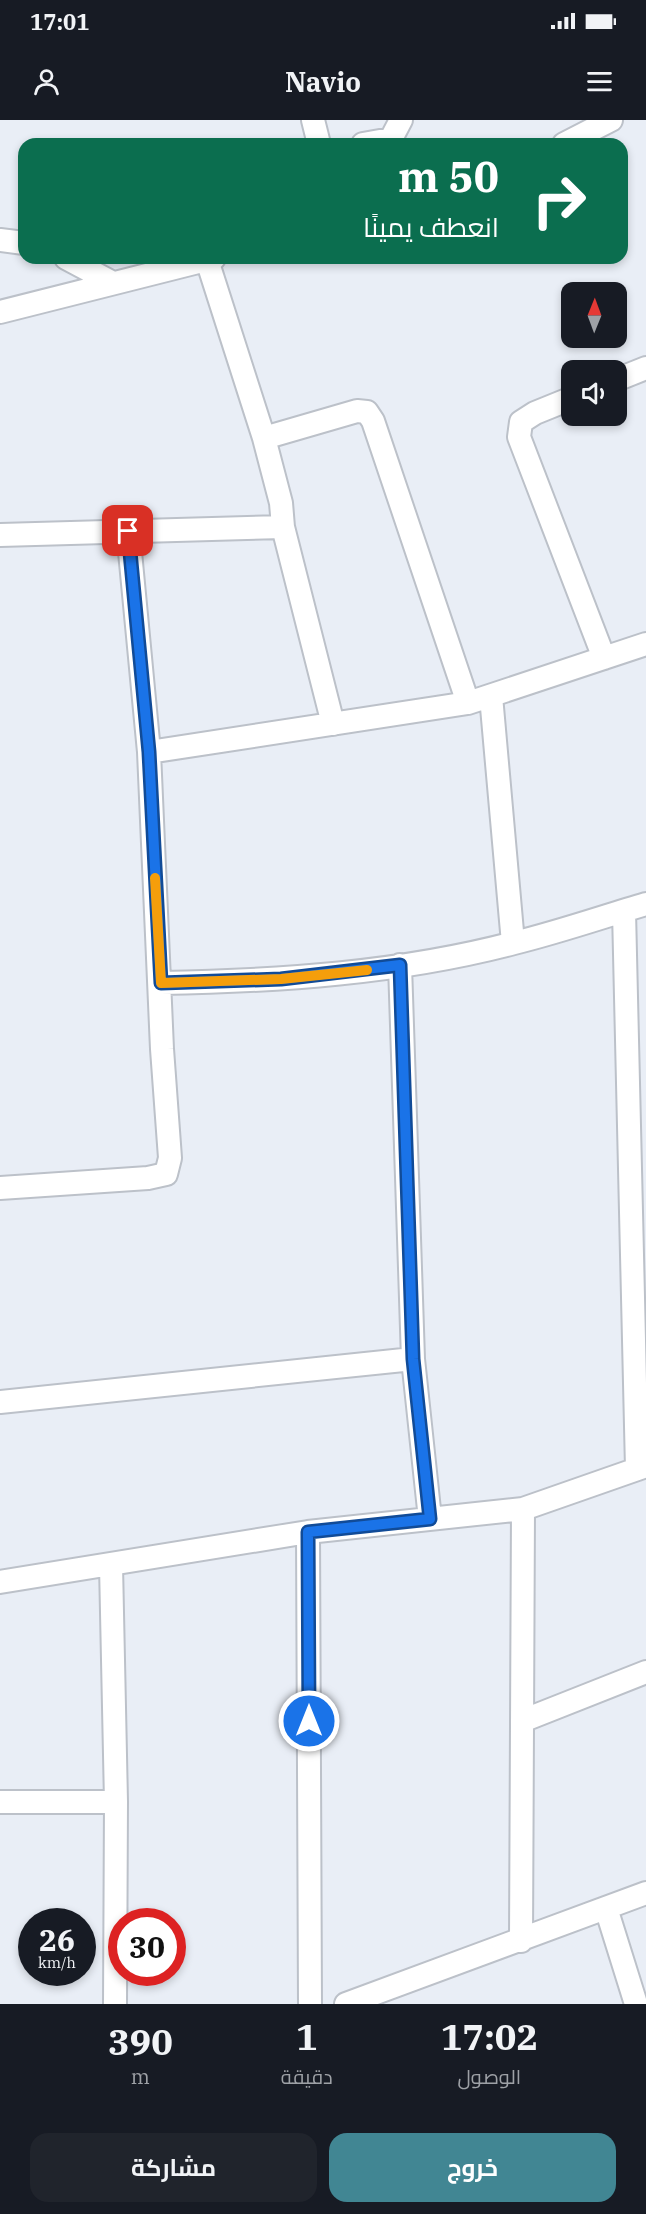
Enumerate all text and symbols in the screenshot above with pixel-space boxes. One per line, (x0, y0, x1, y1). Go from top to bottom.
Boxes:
text: 17:01 (30, 7, 89, 36)
text: Navio (285, 64, 361, 99)
icon: person (30, 65, 63, 98)
icon: menu (583, 65, 616, 98)
text: 50 m (398, 149, 499, 204)
icon: right (520, 162, 598, 240)
text: انعطف يمينًا (363, 209, 499, 244)
north arrow (561, 282, 627, 348)
map controls (561, 282, 627, 426)
button: sound (561, 360, 627, 426)
pin (102, 505, 153, 556)
icon: arrive (111, 514, 144, 547)
position arrow (277, 1689, 341, 1753)
speed limit sign: 30 (108, 1908, 186, 1986)
text: 26 (39, 1920, 75, 1959)
text: km/h (38, 1953, 76, 1972)
text: 1 (296, 2013, 318, 2060)
text: 17:02 (441, 2013, 538, 2060)
text: 390 (108, 2018, 173, 2065)
text: m (131, 2063, 150, 2090)
text: دقيقة (281, 2063, 333, 2090)
text: الوصول (458, 2063, 521, 2090)
button: مشاركة (30, 2133, 317, 2202)
button: خروج (329, 2133, 616, 2202)

